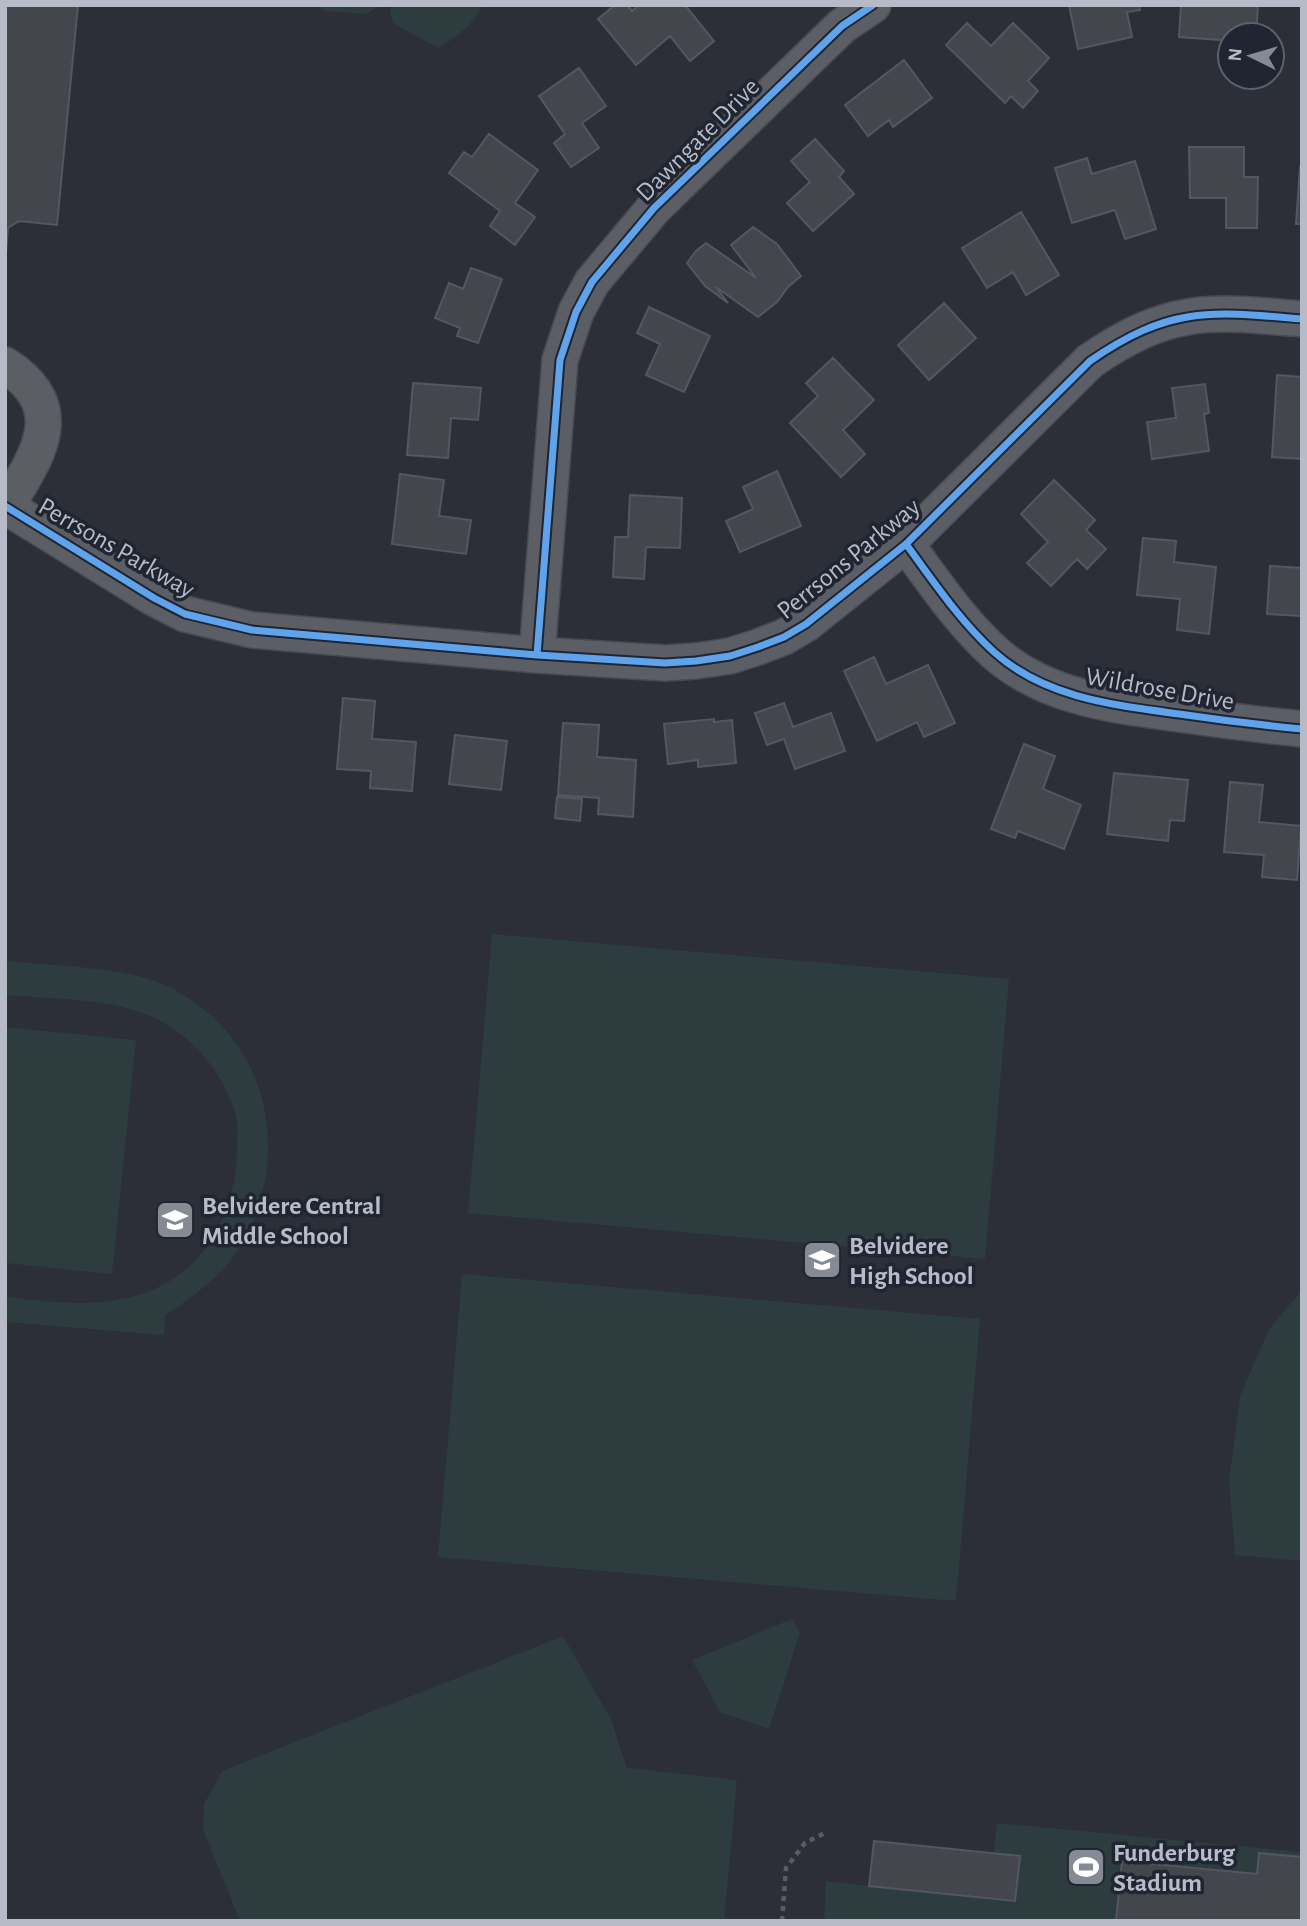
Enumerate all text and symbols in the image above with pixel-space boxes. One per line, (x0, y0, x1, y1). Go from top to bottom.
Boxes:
north arrow (1216, 21, 1286, 91)
text: N (1226, 47, 1246, 62)
street label: Dawngate Drive (631, 73, 764, 206)
street label: Perrsons Parkway (34, 493, 199, 603)
street label: Perrsons Parkway (772, 493, 925, 624)
street label: Wildrose Drive (1083, 663, 1236, 715)
place label: Belvidere Central Middle School (202, 1193, 381, 1249)
school or university icon: Belvidere Central Middle School (154, 1199, 196, 1241)
place label: Belvidere High School (849, 1233, 974, 1289)
school or university icon: Belvidere High School (801, 1239, 843, 1281)
place label: Funderburg Stadium (1113, 1840, 1236, 1896)
sports icon: Funderburg Stadium (1065, 1846, 1107, 1888)

